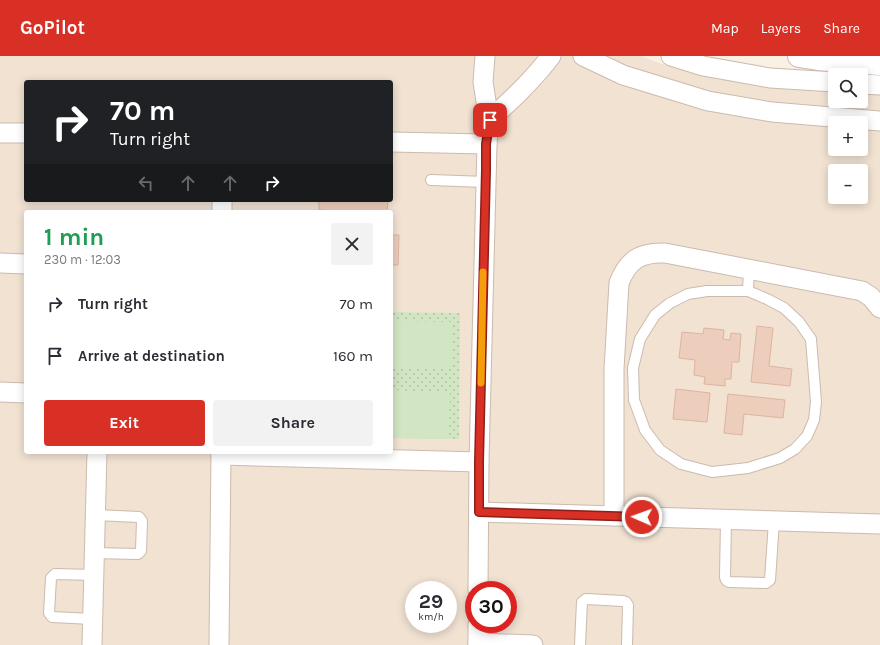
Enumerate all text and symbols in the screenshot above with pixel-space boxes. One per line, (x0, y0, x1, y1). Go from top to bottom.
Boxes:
text: GoPilot (20, 17, 85, 39)
text: Map (711, 20, 739, 37)
text: Layers (761, 20, 801, 37)
text: Share (823, 20, 860, 37)
map controls (828, 68, 868, 204)
button: search (828, 68, 868, 108)
text: 70 m (110, 94, 175, 127)
icon: right (44, 96, 96, 148)
pin (473, 103, 507, 137)
icon: arrive (479, 109, 501, 131)
button: + (828, 116, 868, 156)
text: Turn right (110, 128, 190, 150)
button: − (828, 164, 868, 204)
icon: left (135, 172, 157, 194)
icon: ahead (177, 172, 199, 194)
icon: ahead (219, 172, 241, 194)
icon: right (261, 172, 283, 194)
text: 1 min (44, 223, 104, 251)
button: close (331, 223, 373, 265)
text: 230 m · 12:03 (44, 252, 121, 267)
icon: right (44, 293, 66, 315)
text: Turn right (78, 295, 148, 313)
text: 70 m (339, 295, 373, 313)
icon: arrive (44, 345, 66, 367)
text: Arrive at destination (78, 347, 225, 365)
text: 160 m (333, 347, 373, 365)
button: Exit (44, 400, 205, 446)
button: Share (213, 400, 373, 446)
position arrow (621, 496, 663, 538)
speed limit sign: 30 (465, 581, 517, 633)
text: 29 (419, 590, 443, 613)
text: km/h (418, 611, 444, 623)

